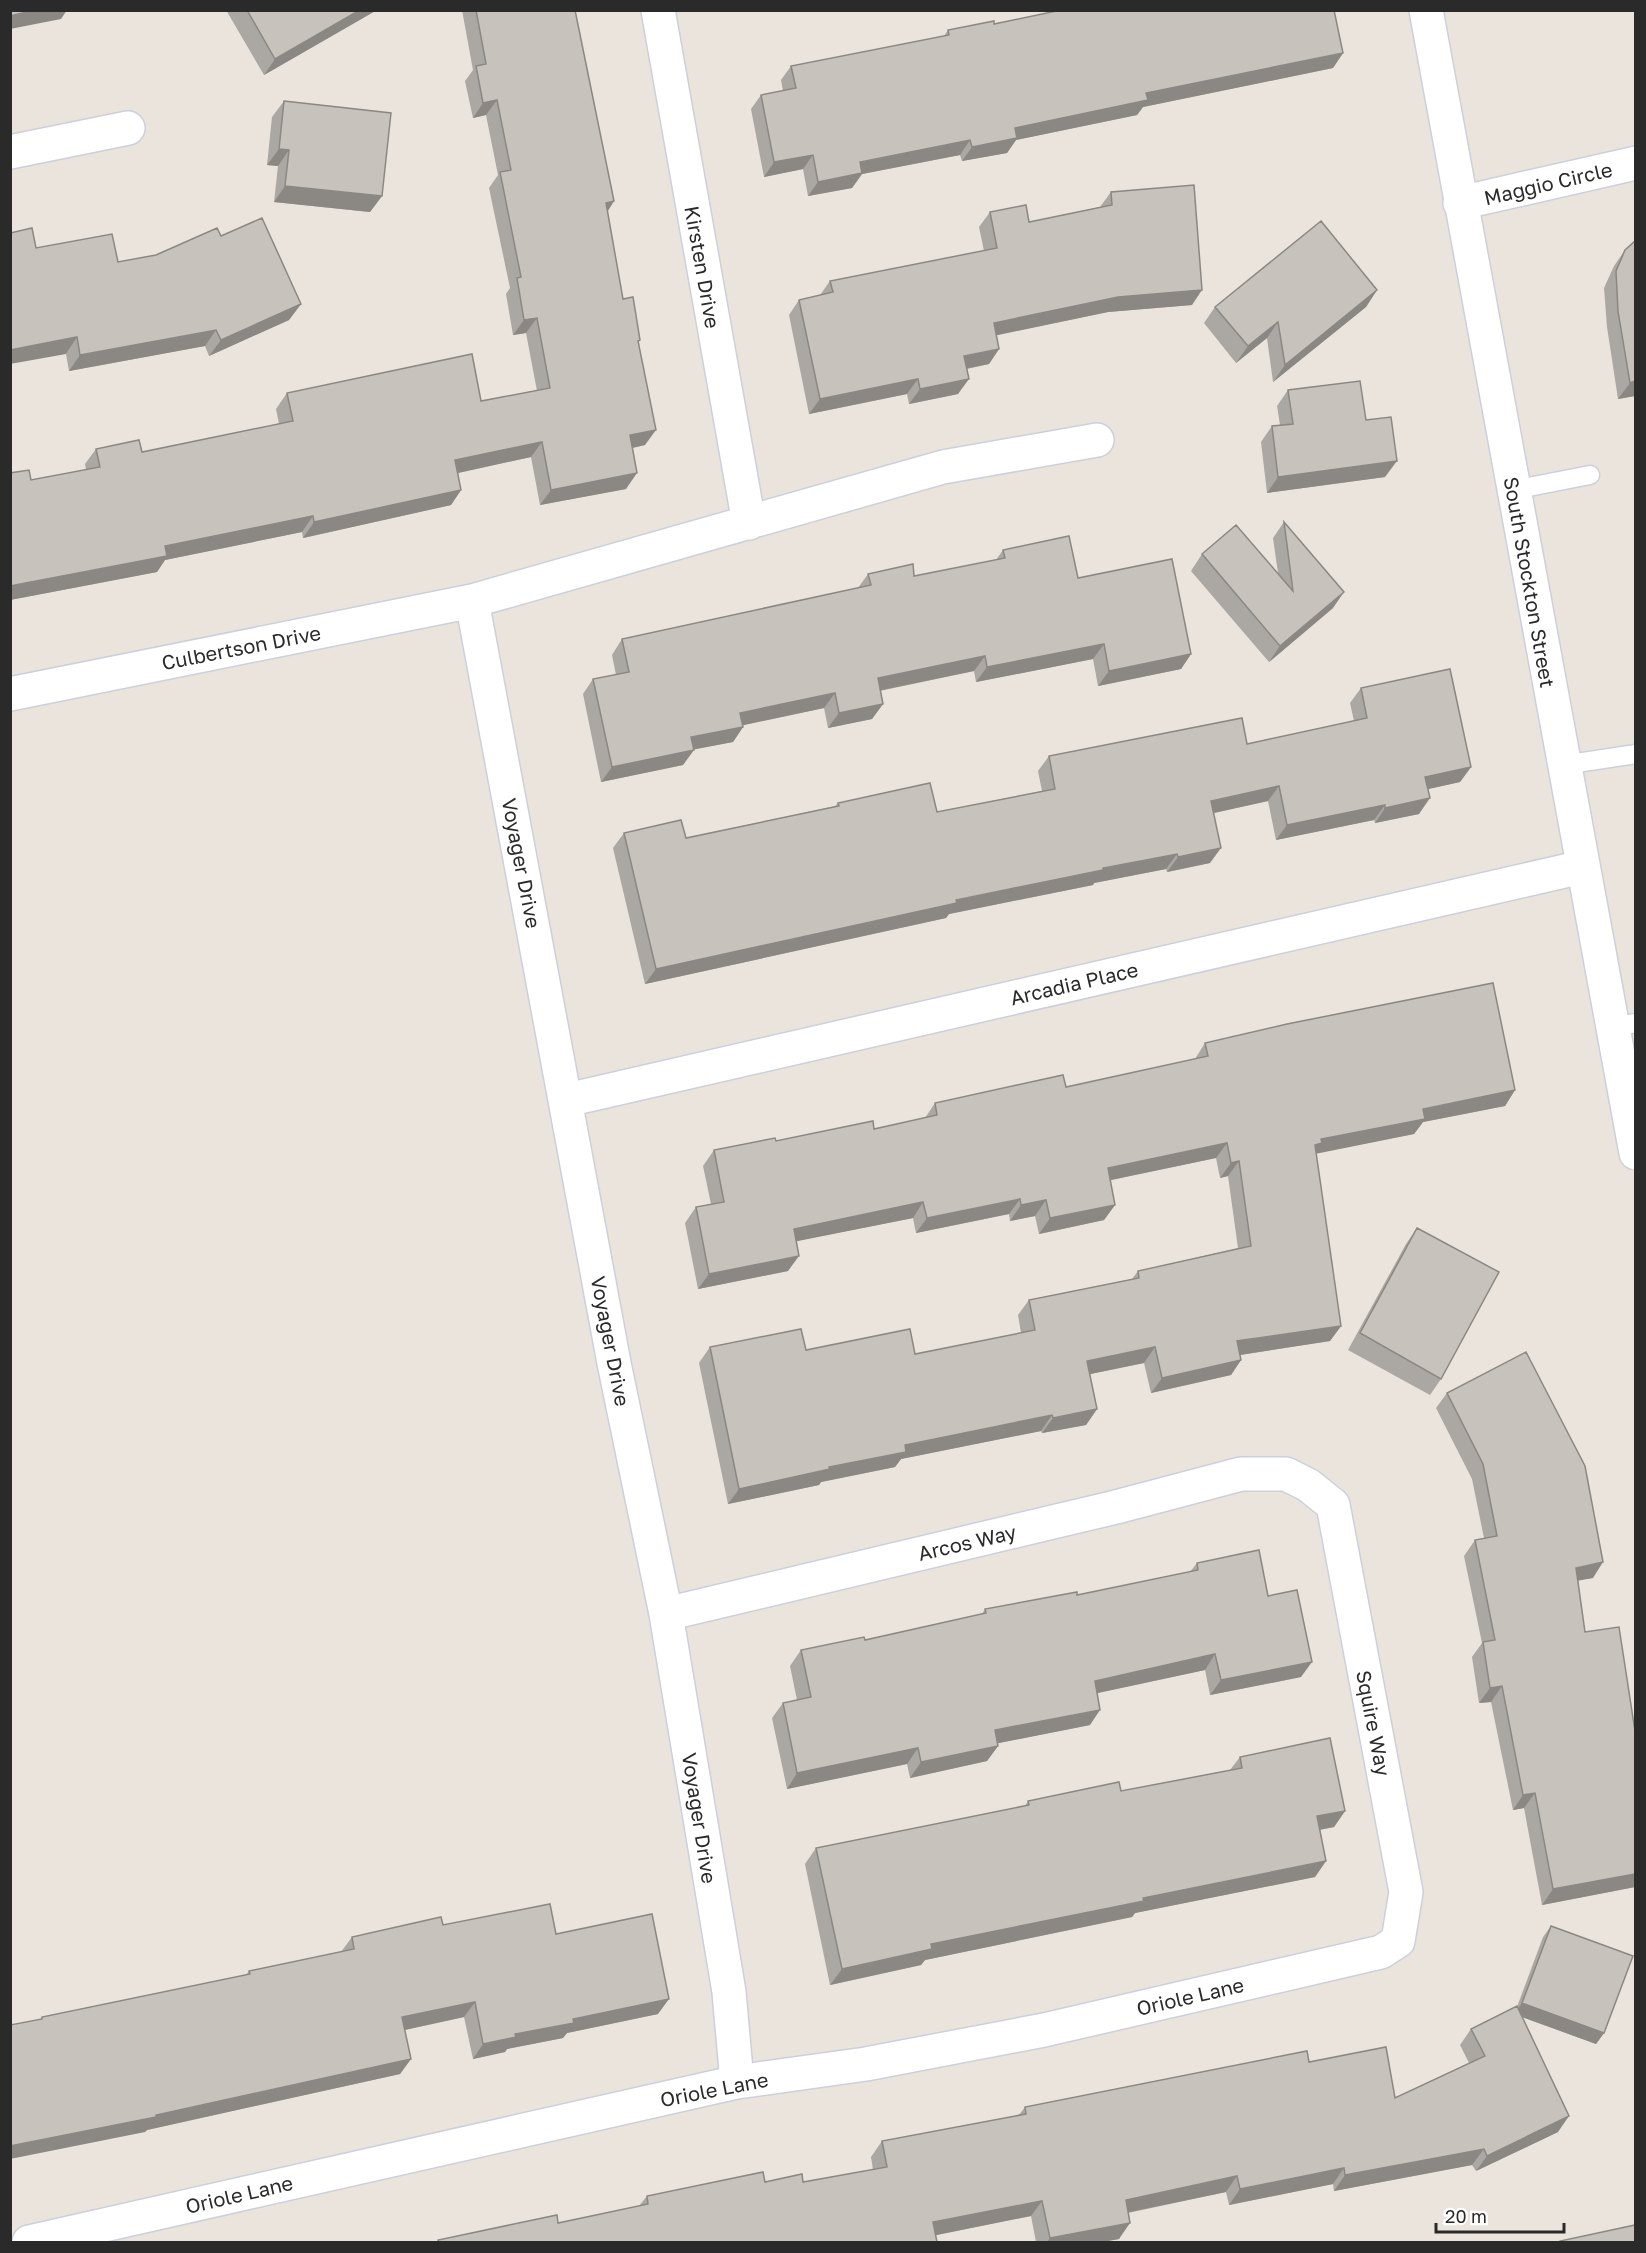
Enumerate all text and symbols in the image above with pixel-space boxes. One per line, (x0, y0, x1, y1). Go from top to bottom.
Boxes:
street label: Maggio Circle (1482, 157, 1614, 209)
street label: Kirsten Drive (680, 204, 726, 330)
street label: South Stockton Street (1500, 475, 1560, 689)
street label: Culbertson Drive (159, 620, 323, 674)
street label: Voyager Drive (498, 796, 546, 930)
street label: Arcadia Place (1008, 957, 1140, 1009)
street label: Voyager Drive (587, 1274, 635, 1408)
street label: Arcos Way (916, 1519, 1018, 1565)
street label: Squire Way (1352, 1668, 1396, 1778)
street label: Voyager Drive (678, 1751, 722, 1885)
street label: Oriole Lane (1134, 1972, 1246, 2020)
street label: Oriole Lane (658, 2067, 770, 2111)
street label: Oriole Lane (183, 2170, 295, 2218)
scale bar (1436, 2196, 1564, 2234)
text: 20 m (1445, 2205, 1487, 2227)

